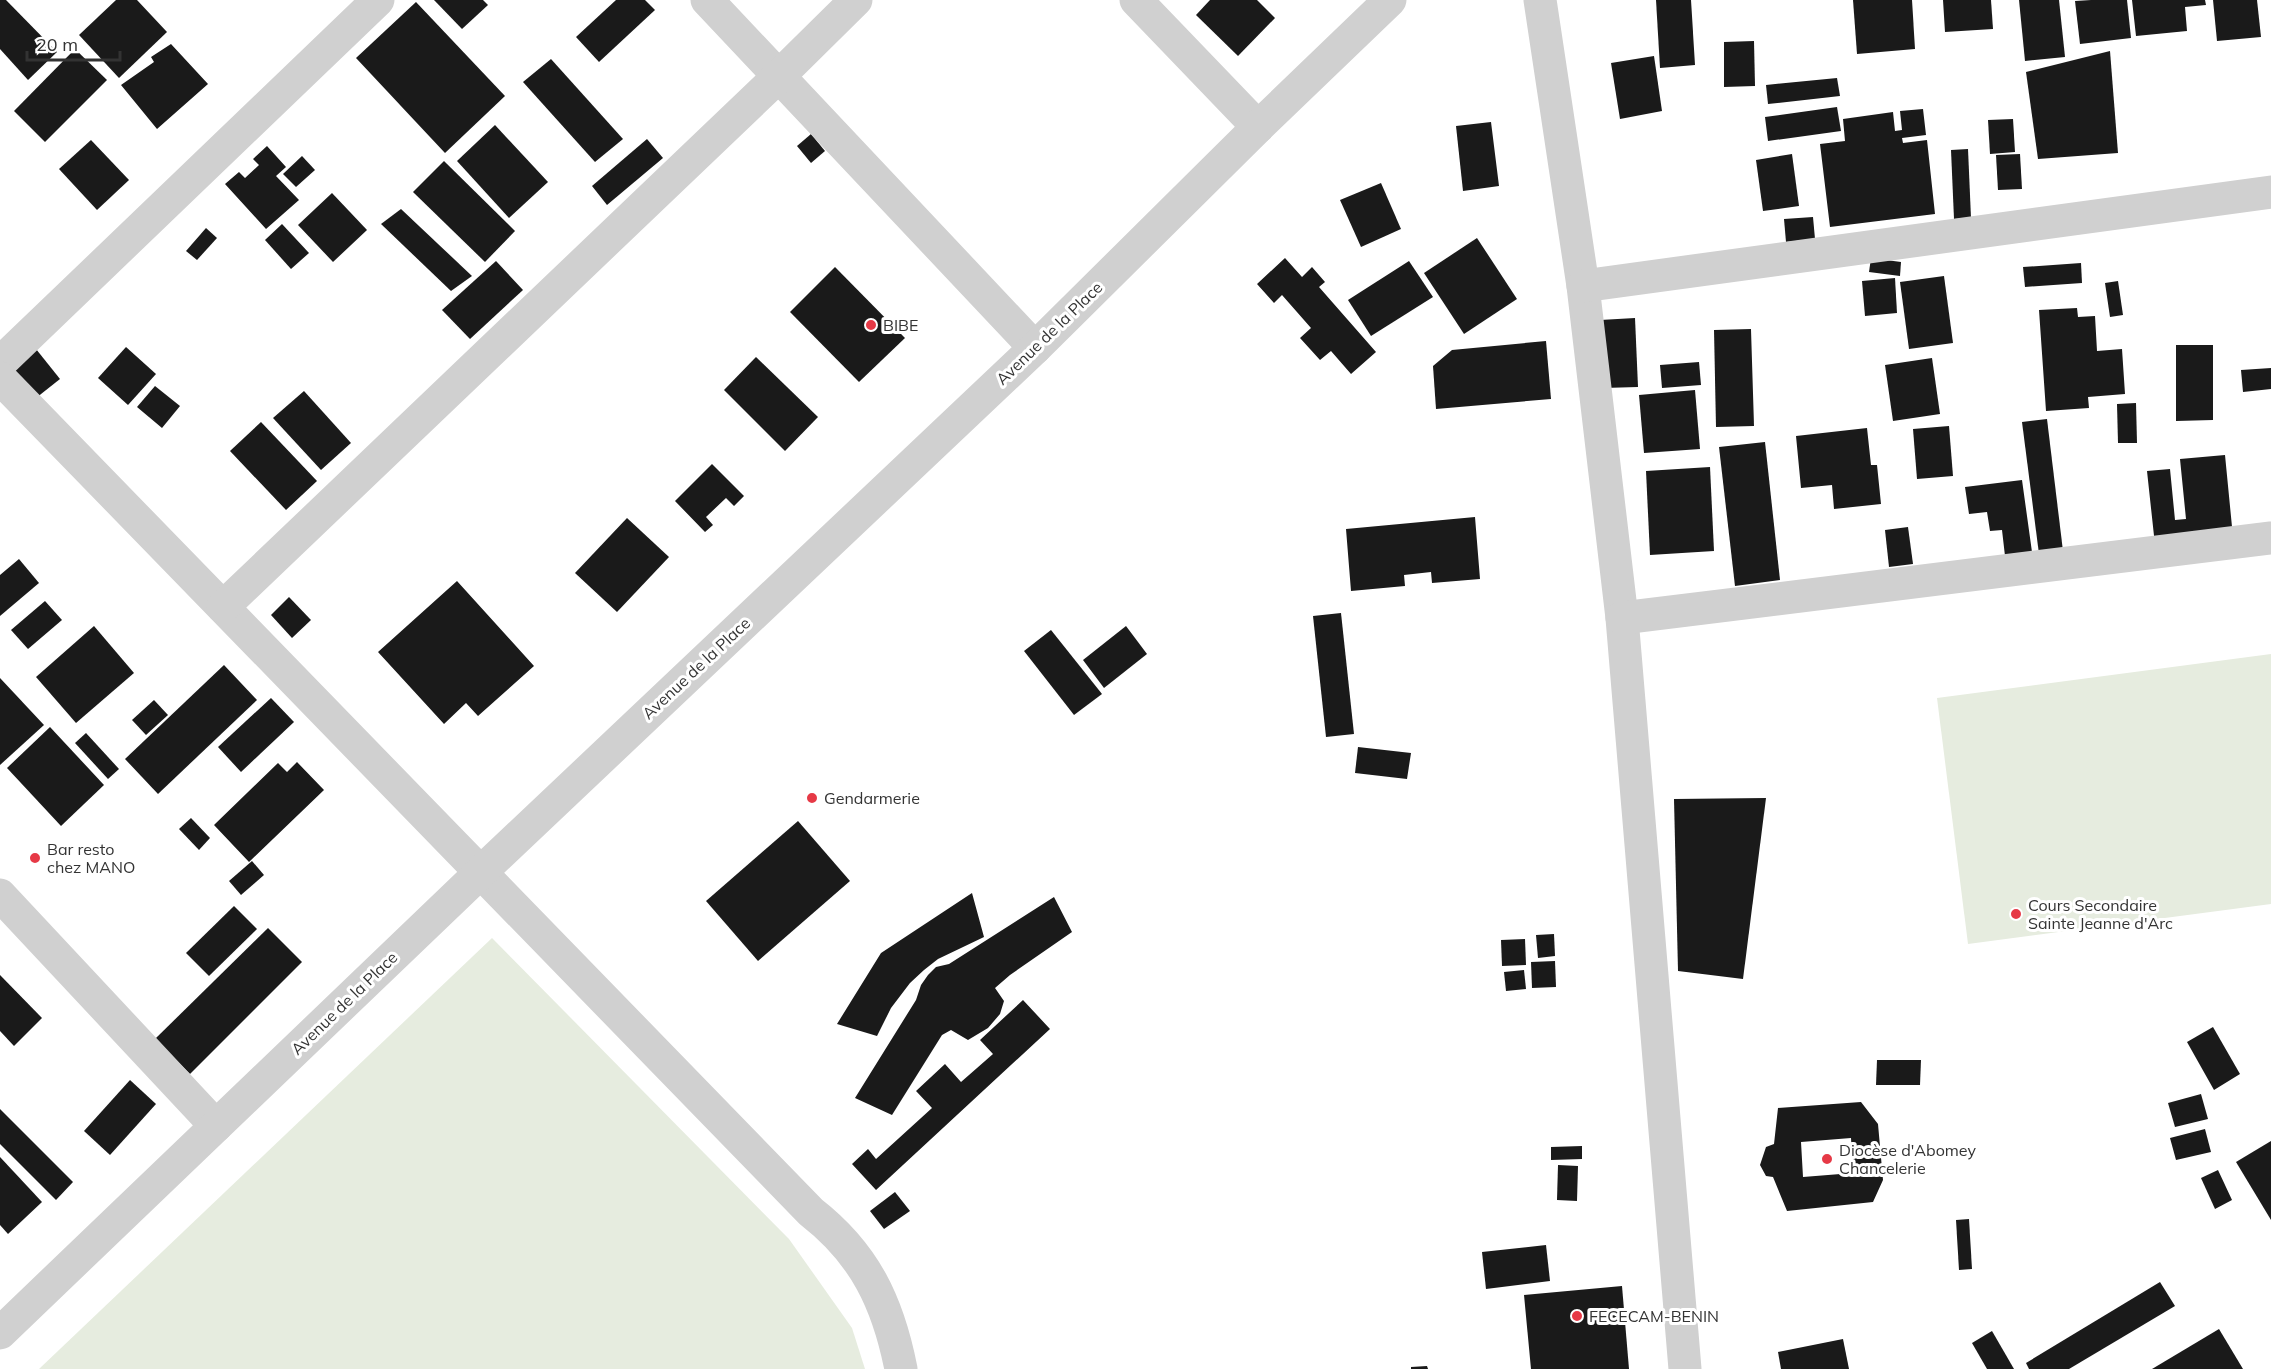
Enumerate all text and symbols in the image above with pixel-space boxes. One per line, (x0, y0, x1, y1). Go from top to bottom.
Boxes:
scale bar (27, 24, 120, 62)
text: 20 m (36, 33, 78, 56)
street label: Avenue de la Place (992, 277, 1106, 389)
place label: BIBE (883, 315, 918, 335)
marker: BIBE (864, 318, 878, 332)
street label: Avenue de la Place (638, 613, 754, 723)
place label: Gendarmerie (824, 788, 920, 808)
marker: Gendarmerie (805, 791, 819, 805)
place label: Bar resto chez MANO (47, 839, 135, 877)
marker: Bar resto chez MANO (28, 851, 42, 865)
place label: Cours Secondaire Sainte Jeanne d'Arc (2028, 895, 2173, 933)
marker: Cours Secondaire Sainte Jeanne d'Arc (2009, 907, 2023, 921)
street label: Avenue de la Place (287, 947, 401, 1059)
place label: Diocèse d'Abomey Chancelerie (1839, 1140, 1976, 1178)
marker: Diocèse d'Abomey Chancelerie (1820, 1152, 1834, 1166)
place label: FECECAM-BENIN (1589, 1306, 1719, 1326)
marker: FECECAM-BENIN (1570, 1309, 1584, 1323)

